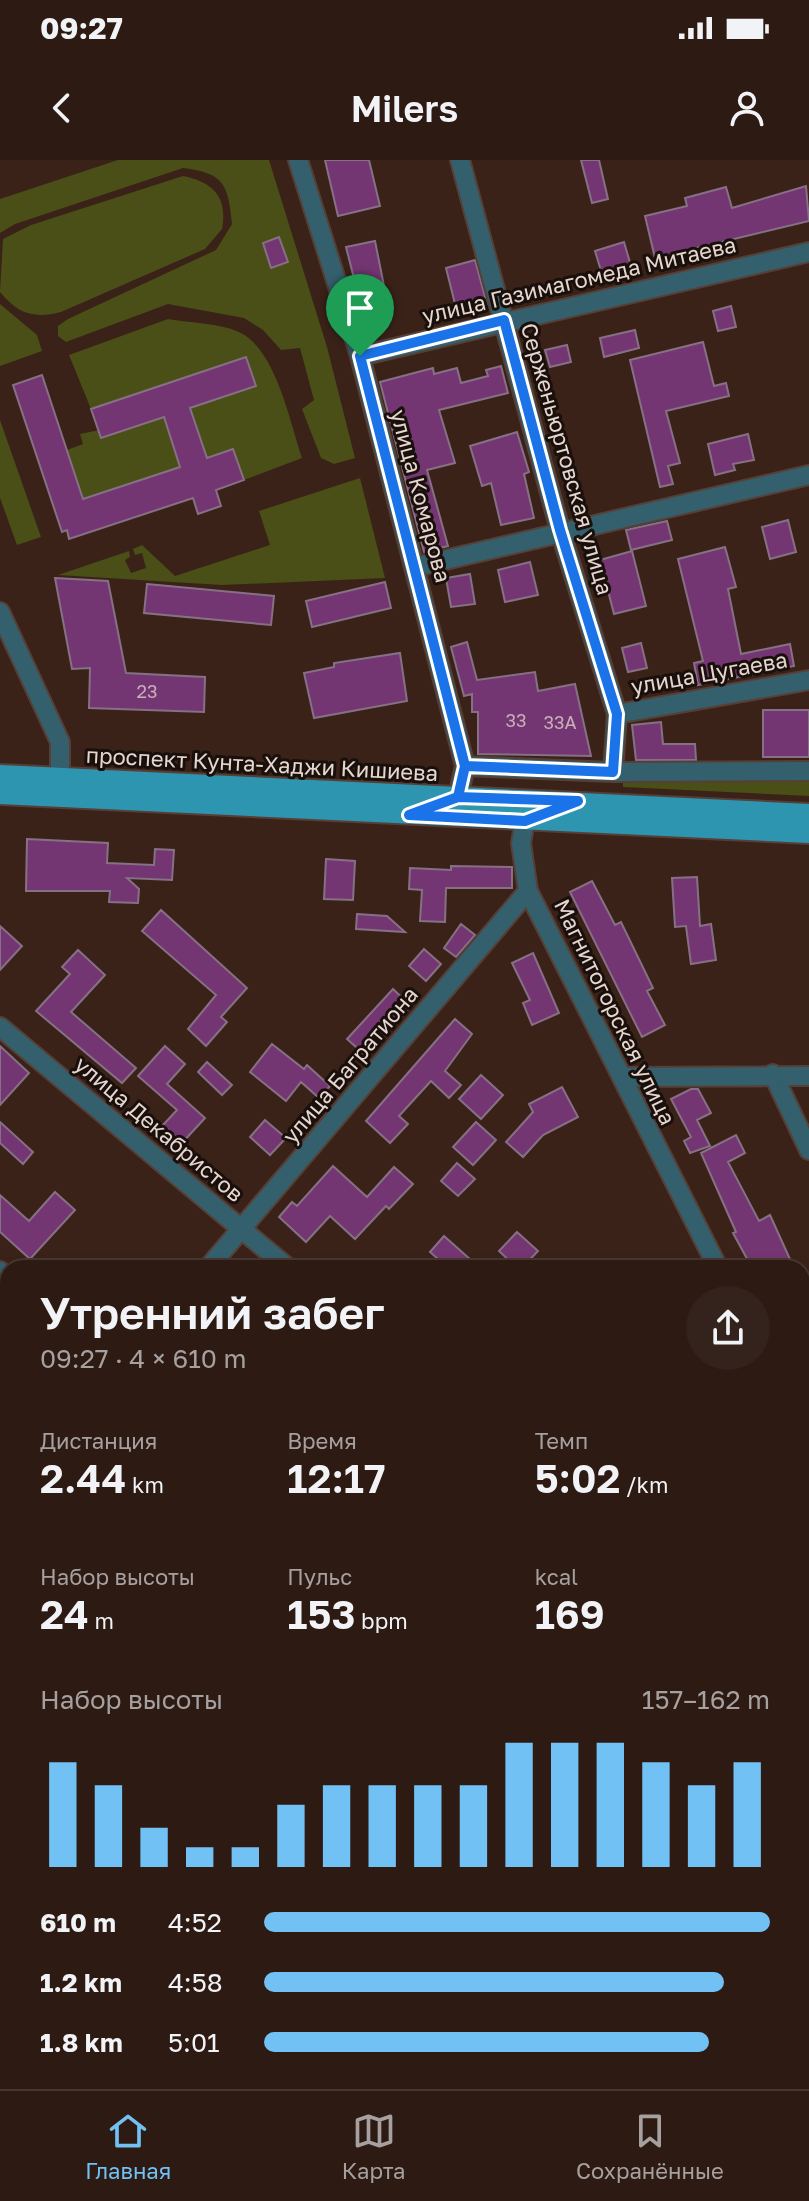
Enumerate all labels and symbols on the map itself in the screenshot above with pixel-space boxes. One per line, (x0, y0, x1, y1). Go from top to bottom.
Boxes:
street label: улица Газимагомеда Митаева (419, 230, 739, 329)
pin (326, 274, 394, 356)
street label: Серженьюртовская улица (516, 320, 619, 598)
street label: улица Комарова (385, 406, 458, 585)
street label: улица Цугаева (629, 645, 789, 700)
house number: 23 (137, 680, 157, 702)
house number: 33 (505, 709, 527, 731)
house number: 33А (543, 711, 577, 733)
street label: проспект Кунта-Хаджи Кишиева (85, 741, 439, 786)
street label: Магнитогорская улица (549, 894, 682, 1129)
street label: улица Багратиона (276, 981, 423, 1148)
street label: улица Декабристов (70, 1050, 249, 1207)

